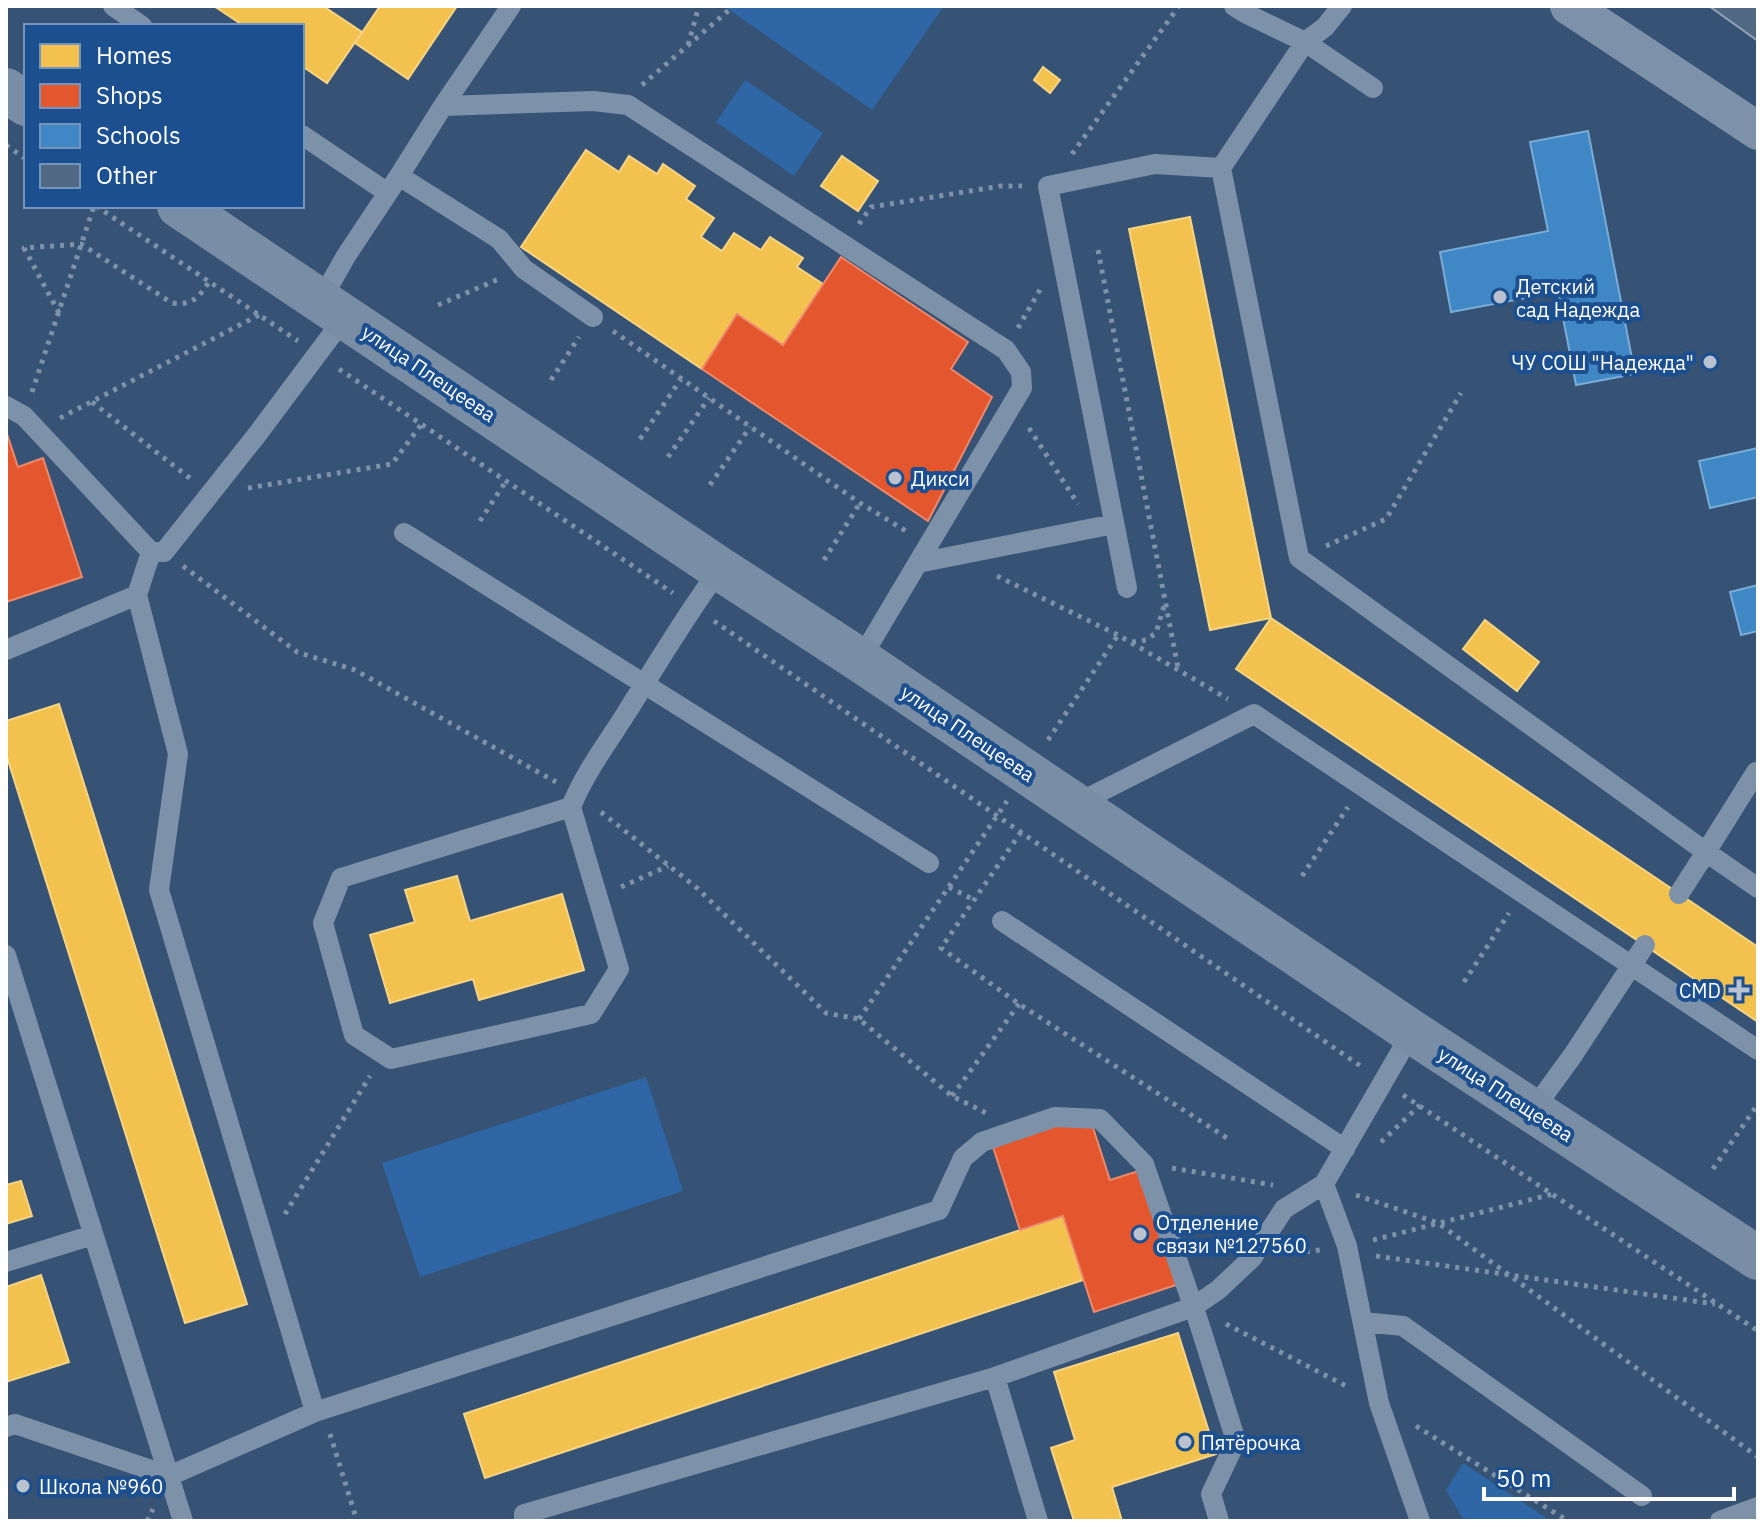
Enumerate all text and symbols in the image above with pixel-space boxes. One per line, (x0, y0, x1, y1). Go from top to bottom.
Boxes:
legend (24, 24, 304, 208)
text: Homes (96, 39, 172, 71)
text: Shops (96, 79, 163, 111)
text: Schools (96, 119, 181, 151)
text: Other (96, 159, 157, 191)
place label: Детский сад Надежда (1516, 273, 1640, 323)
marker: Детский сад Надежда (1491, 288, 1509, 306)
street label: улица Плещеева (357, 318, 502, 428)
place label: ЧУ СОШ "Надежда" (1512, 349, 1694, 376)
marker: ЧУ СОШ "Надежда" (1701, 353, 1719, 371)
place label: Дикси (911, 465, 970, 492)
marker: Дикси (886, 469, 904, 487)
street label: улица Плещеева (896, 678, 1041, 788)
place label: CMD (1679, 977, 1721, 1004)
marker: CMD (1728, 979, 1750, 1001)
street label: улица Плещеева (1433, 1040, 1579, 1148)
place label: Отделение связи №127560 (1156, 1209, 1307, 1259)
marker: Отделение связи №127560 (1131, 1225, 1149, 1243)
place label: Пятёрочка (1201, 1429, 1301, 1456)
marker: Пятёрочка (1176, 1433, 1194, 1451)
scale bar (1484, 1451, 1734, 1501)
text: 50 m (1496, 1462, 1551, 1494)
place label: Школа №960 (39, 1473, 163, 1500)
marker: Школа №960 (14, 1477, 32, 1495)

